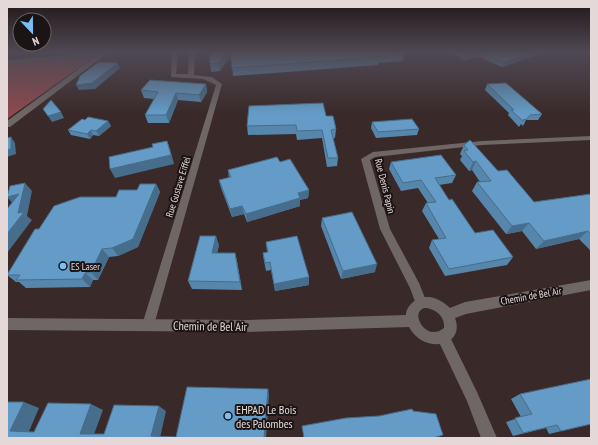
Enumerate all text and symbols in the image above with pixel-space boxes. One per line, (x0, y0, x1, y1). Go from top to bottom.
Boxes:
north arrow (12, 12, 52, 52)
text: N (30, 34, 41, 49)
street label: Rue Gustave Eiffel (163, 154, 194, 219)
street label: Rue Denis Papin (372, 157, 398, 215)
place label: ES Laser (71, 260, 100, 273)
marker: ES Laser (58, 261, 68, 271)
street label: Chemin de Bel Air (500, 284, 563, 308)
street label: Chemin de Bel Air (173, 318, 248, 334)
place label: EHPAD Le Bois des Palombes (236, 402, 296, 431)
marker: EHPAD Le Bois des Palombes (223, 411, 233, 421)

